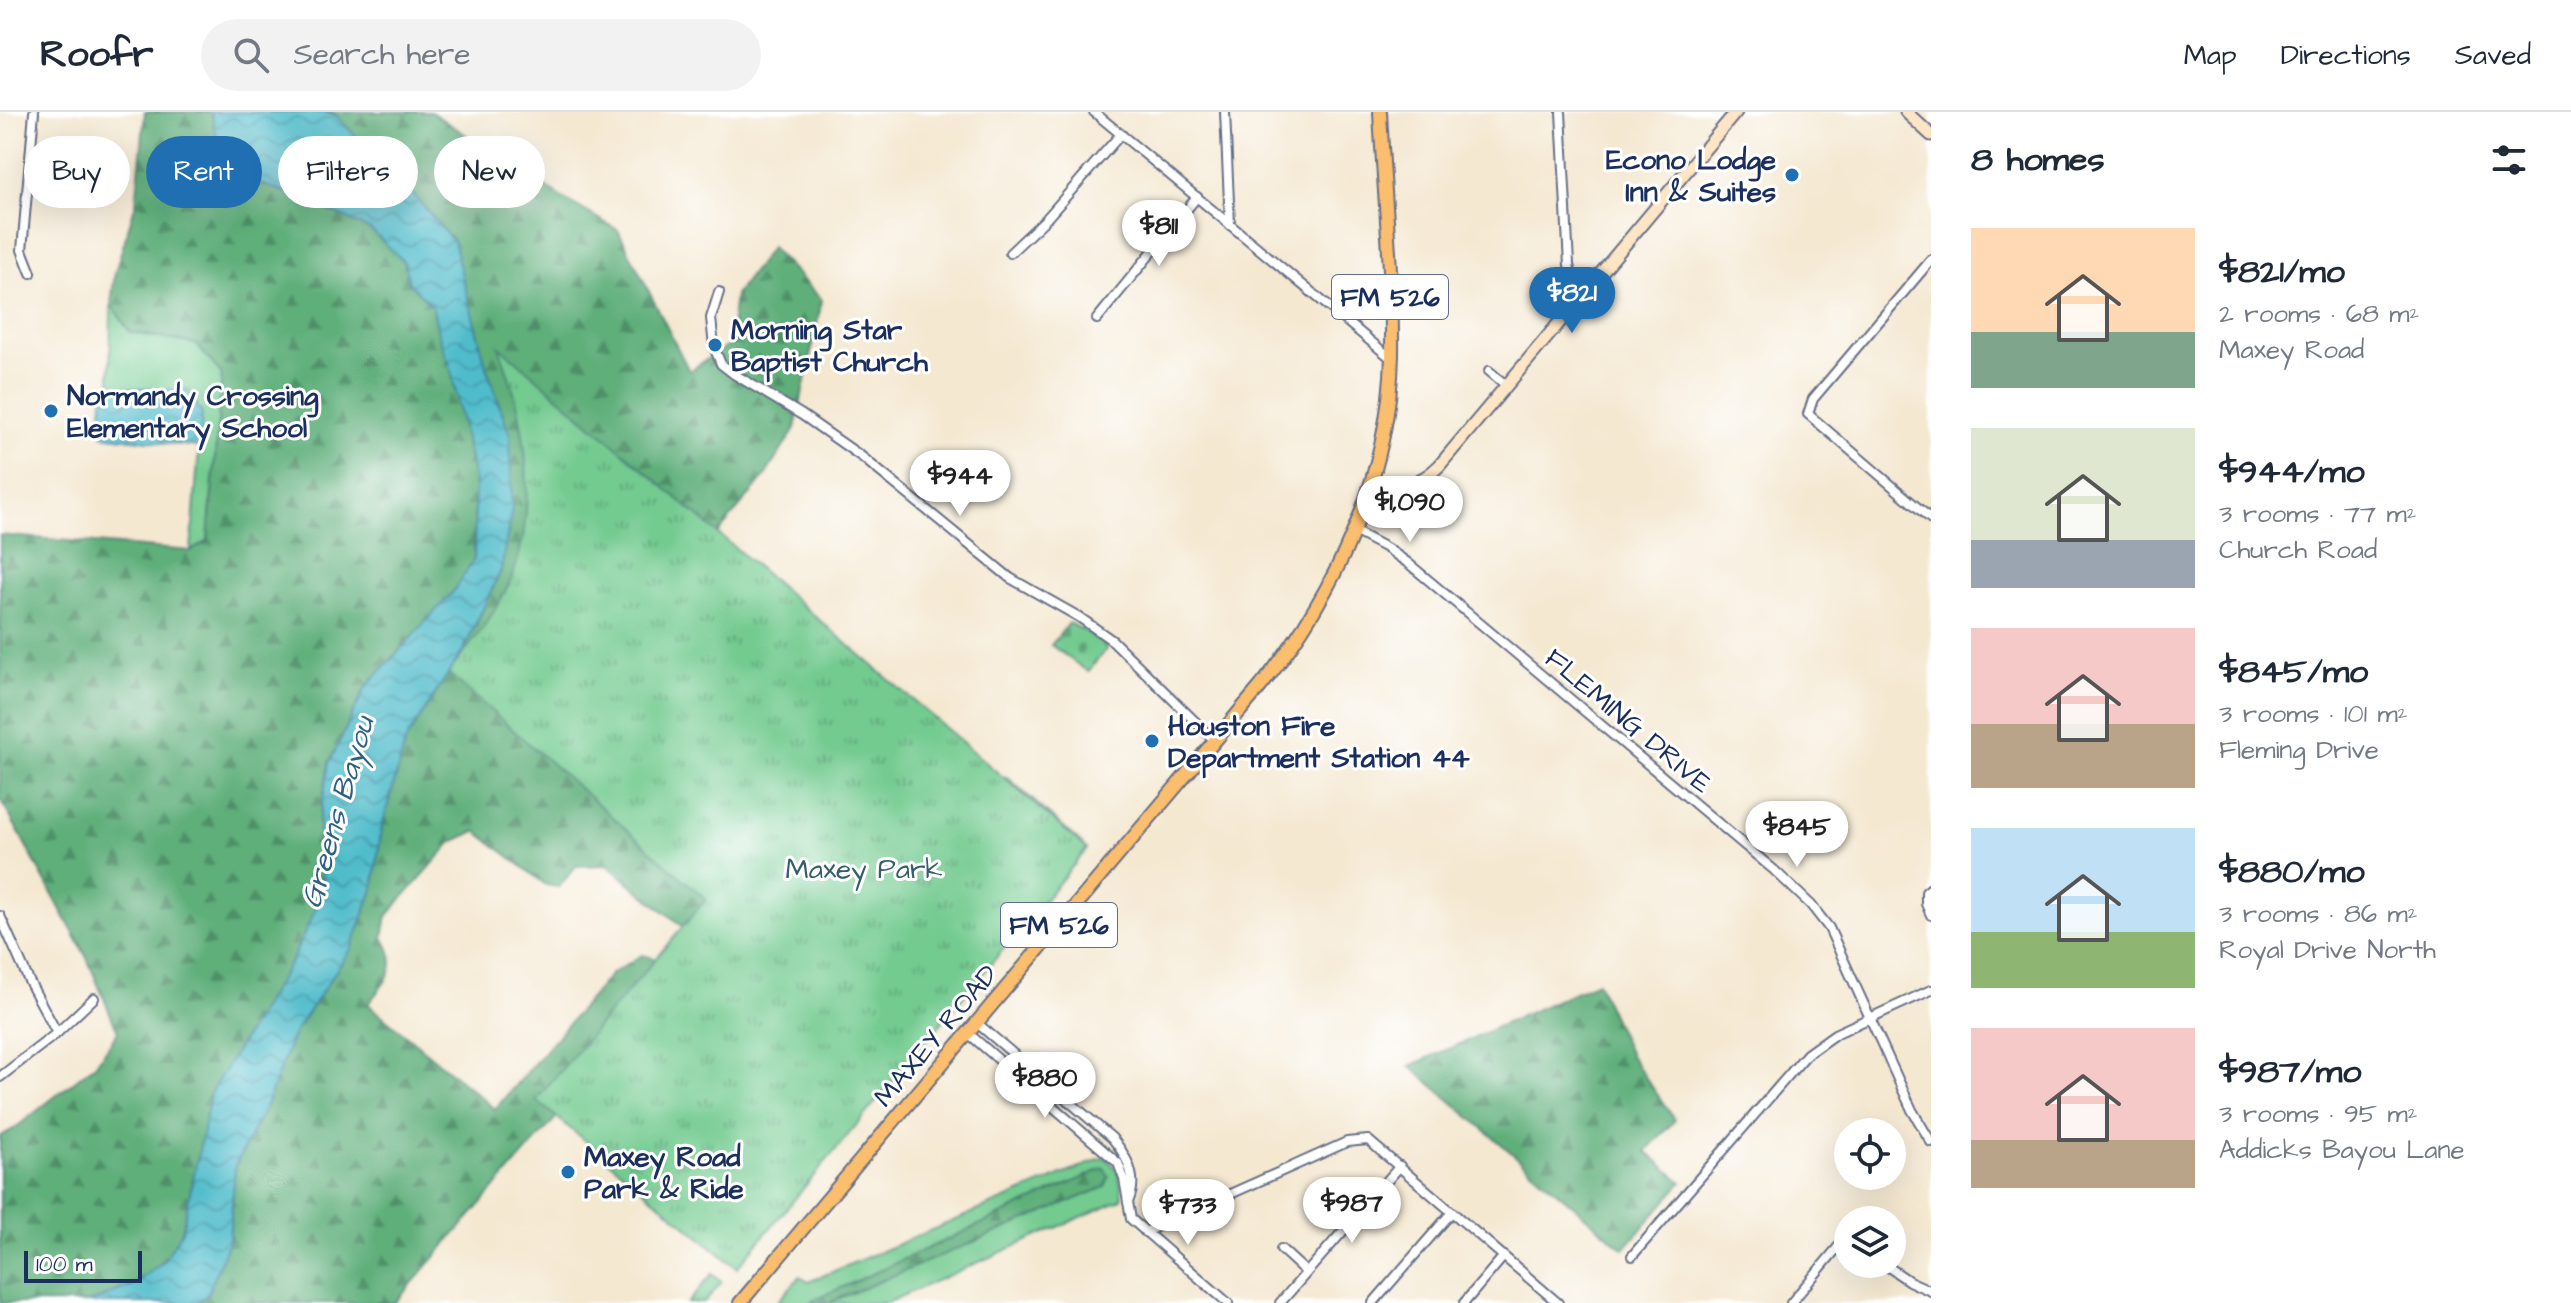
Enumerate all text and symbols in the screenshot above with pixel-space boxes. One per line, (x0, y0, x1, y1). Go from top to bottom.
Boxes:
search box (201, 19, 761, 91)
text: Roofr (40, 29, 153, 81)
icon: search (229, 33, 273, 77)
text: Search here (293, 34, 470, 76)
text: Map (2184, 36, 2237, 75)
text: Directions (2281, 36, 2411, 75)
text: Saved (2455, 36, 2531, 75)
chip: Buy (24, 136, 130, 208)
chip: Rent (146, 136, 262, 208)
chip: Filters (278, 136, 418, 208)
chip: New (434, 136, 545, 208)
text: 8 homes (1971, 136, 2105, 184)
icon: filters (2487, 138, 2531, 182)
place label: Econo Lodge Inn & Suites (1606, 141, 1776, 212)
marker: Econo Lodge Inn & Suites (1783, 166, 1801, 184)
pin: $811 (1112, 200, 1206, 268)
text: $811 (1140, 208, 1178, 244)
text: $821/mo (2219, 248, 2345, 296)
icon: home (2035, 260, 2131, 356)
pin: $821 (1525, 267, 1619, 335)
road number: FM 526 (1332, 275, 1448, 319)
text: $821 (1547, 275, 1597, 311)
text: 2 rooms · 68 m² (2219, 296, 2419, 332)
place label: Morning Star Baptist Church (731, 311, 929, 383)
text: Maxey Road (2219, 332, 2364, 368)
marker: Morning Star Baptist Church (706, 336, 724, 354)
place label: Normandy Crossing Elementary School (67, 377, 319, 451)
marker: Normandy Crossing Elementary School (42, 402, 60, 420)
text: $944/mo (2219, 448, 2365, 496)
pin: $944 (913, 450, 1007, 518)
text: $944 (928, 458, 992, 494)
icon: home (2035, 460, 2131, 556)
pin: $1,090 (1345, 476, 1475, 544)
text: $1,090 (1375, 484, 1445, 520)
text: 3 rooms · 77 m² (2219, 496, 2416, 532)
text: Church Road (2219, 532, 2377, 568)
street label: FLEMING DRIVE (1536, 640, 1720, 803)
text: $845/mo (2219, 648, 2368, 696)
icon: home (2035, 660, 2131, 756)
text: 3 rooms · 101 m² (2219, 696, 2407, 732)
place label: Houston Fire Department Station 44 (1168, 707, 1471, 779)
water label: Greens Bayou (291, 710, 387, 913)
marker: Houston Fire Department Station 44 (1143, 732, 1161, 750)
text: Fleming Drive (2219, 732, 2379, 768)
pin: $845 (1750, 801, 1844, 869)
text: $845 (1763, 809, 1831, 845)
text: $880/mo (2219, 848, 2365, 896)
park label: Maxey Park (785, 850, 943, 891)
icon: home (2035, 860, 2131, 956)
text: 3 rooms · 86 m² (2219, 896, 2418, 932)
road number: FM 526 (1001, 903, 1117, 947)
text: Royal Drive North (2219, 932, 2436, 968)
street label: MAXEY ROAD (865, 956, 1007, 1116)
text: $987/mo (2219, 1048, 2361, 1096)
pin: $880 (998, 1052, 1092, 1120)
text: $880 (1013, 1060, 1077, 1096)
icon: home (2035, 1060, 2131, 1156)
text: 3 rooms · 95 m² (2219, 1096, 2418, 1132)
map controls (1834, 1118, 1906, 1278)
button: locate (1834, 1118, 1906, 1190)
text: Addicks Bayou Lane (2219, 1132, 2465, 1168)
place label: Maxey Road Park & Ride (584, 1138, 744, 1209)
marker: Maxey Road Park & Ride (559, 1163, 577, 1181)
pin: $987 (1305, 1177, 1399, 1245)
pin: $733 (1141, 1179, 1235, 1247)
text: $987 (1321, 1185, 1383, 1221)
text: $733 (1160, 1187, 1216, 1223)
button: layers (1834, 1206, 1906, 1278)
scale bar (24, 1247, 142, 1283)
text: 100 m (36, 1249, 93, 1280)

